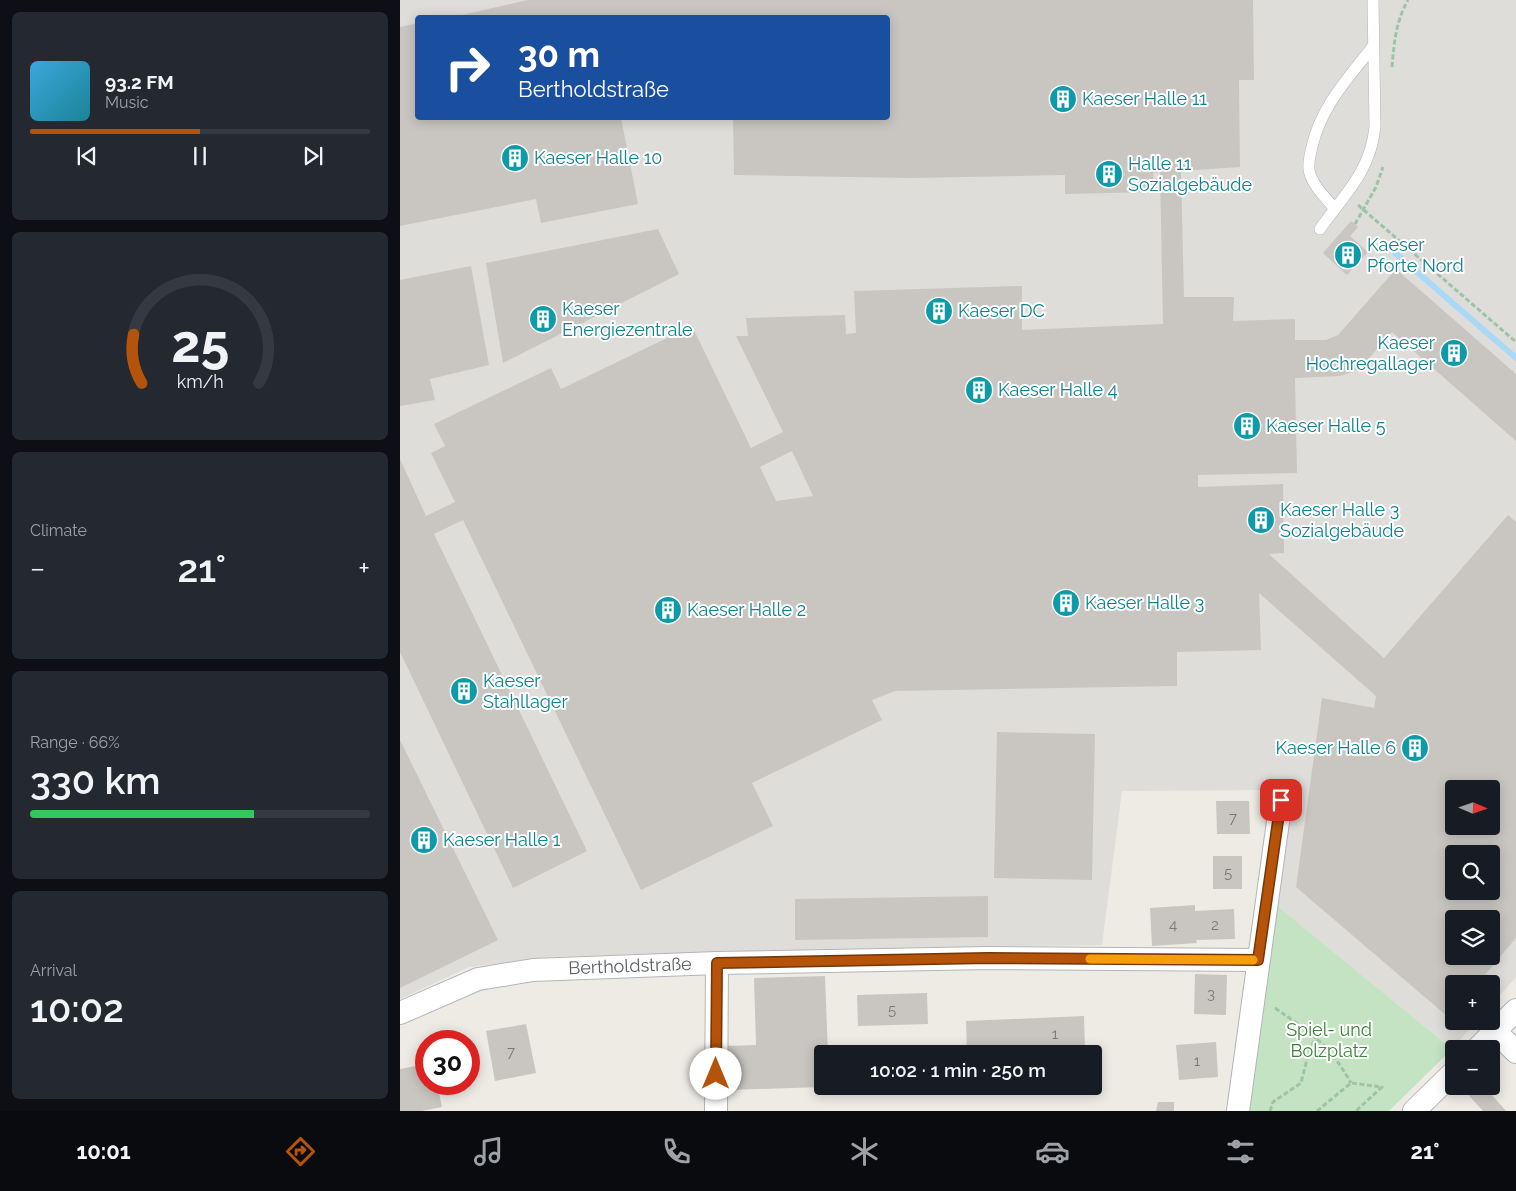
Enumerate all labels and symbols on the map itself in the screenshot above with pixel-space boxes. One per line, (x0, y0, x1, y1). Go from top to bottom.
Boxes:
building icon: Kaeser Halle 11 (1048, 84, 1078, 114)
place label: Kaeser Halle 11 (1082, 88, 1207, 109)
building icon: Kaeser Halle 10 (500, 143, 530, 173)
place label: Kaeser Halle 10 (534, 147, 662, 168)
place label: Halle 11 Sozialgebäude (1128, 153, 1252, 195)
building icon: Halle 11 Sozialgebäude (1094, 159, 1124, 189)
place label: Kaeser Pforte Nord (1367, 234, 1464, 276)
building icon: Kaeser Pforte Nord (1333, 240, 1363, 270)
building icon: Kaeser DC (924, 296, 954, 326)
place label: Kaeser Energiezentrale (562, 298, 693, 340)
place label: Kaeser DC (958, 300, 1045, 321)
building icon: Kaeser Energiezentrale (528, 304, 558, 334)
place label: Kaeser Hochregallager (1306, 332, 1436, 374)
building icon: Kaeser Hochregallager (1439, 338, 1469, 368)
building icon: Kaeser Halle 4 (964, 375, 994, 405)
place label: Kaeser Halle 4 (998, 379, 1118, 400)
building icon: Kaeser Halle 5 (1232, 411, 1262, 441)
place label: Kaeser Halle 5 (1266, 415, 1386, 436)
place label: Kaeser Halle 3 Sozialgebäude (1280, 499, 1404, 541)
building icon: Kaeser Halle 3 Sozialgebäude (1246, 505, 1276, 535)
building icon: Kaeser Halle 3 (1051, 588, 1081, 618)
place label: Kaeser Halle 3 (1085, 592, 1204, 613)
building icon: Kaeser Halle 2 (653, 595, 683, 625)
place label: Kaeser Halle 2 (687, 599, 806, 620)
place label: Kaeser Stahllager (483, 670, 568, 712)
building icon: Kaeser Stahllager (449, 676, 479, 706)
building icon: Kaeser Halle 6 (1400, 733, 1430, 763)
place label: Kaeser Halle 6 (1275, 737, 1396, 758)
pin (1260, 779, 1302, 821)
north arrow (1445, 780, 1500, 835)
house number: 7 (1229, 809, 1237, 827)
building icon: Kaeser Halle 1 (409, 825, 439, 855)
place label: Kaeser Halle 1 (443, 829, 561, 850)
house number: 5 (1224, 864, 1232, 882)
house number: 4 (1169, 916, 1177, 934)
house number: 2 (1211, 916, 1219, 934)
street label: Bertholdstraße (568, 953, 692, 978)
house number: 3 (1207, 985, 1215, 1003)
house number: 5 (888, 1001, 896, 1019)
park label: Spiel- und Bolzplatz (1286, 1019, 1372, 1061)
house number: 1 (1052, 1025, 1059, 1043)
speed limit sign: 30 (415, 1030, 480, 1095)
house number: 7 (507, 1043, 515, 1061)
position arrow (689, 1047, 741, 1099)
house number: 1 (1194, 1052, 1201, 1070)

